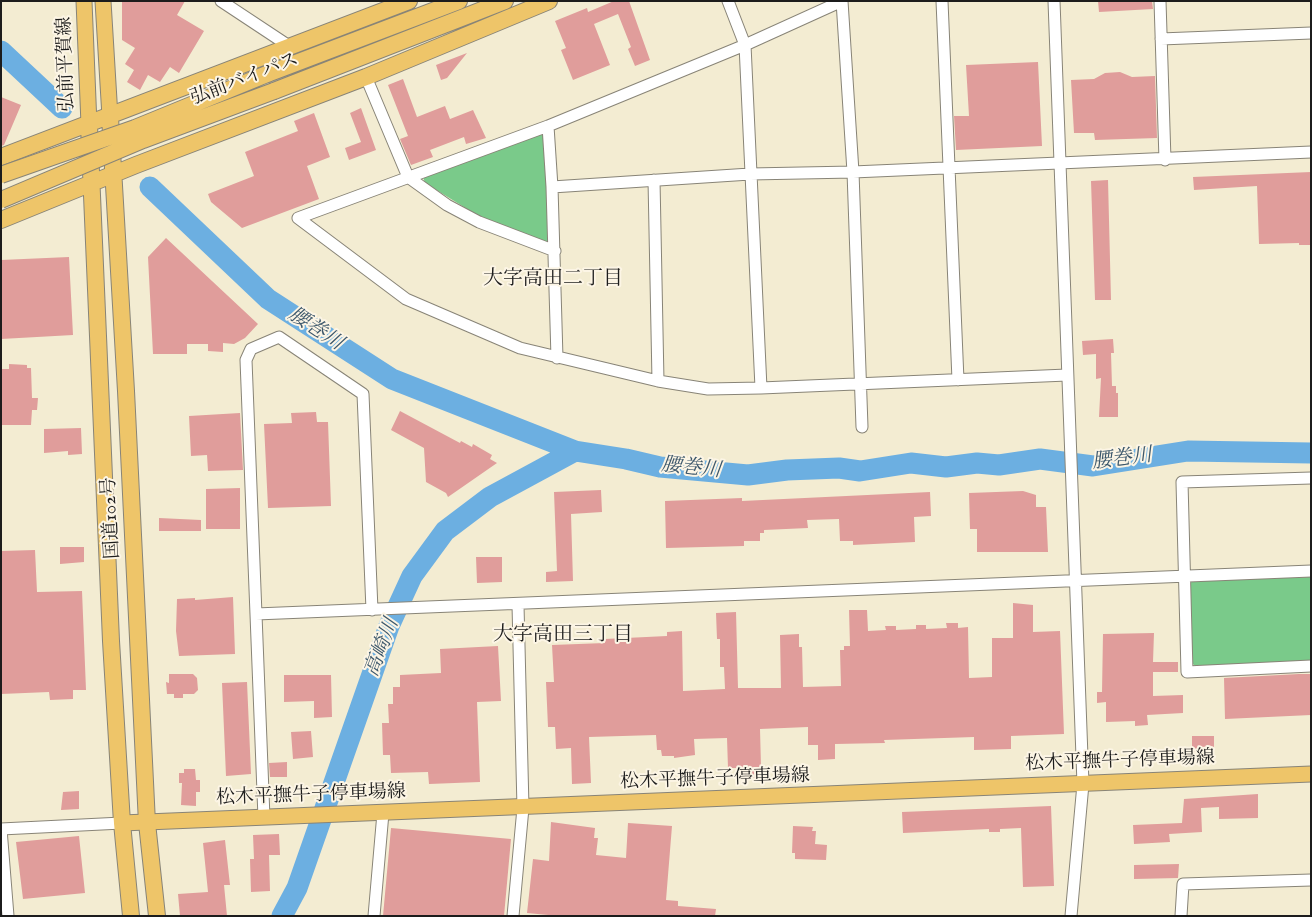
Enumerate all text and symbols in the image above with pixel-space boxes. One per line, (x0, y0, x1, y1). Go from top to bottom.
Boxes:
street label: 弘前平賀線 (54, 16, 80, 112)
street label: 弘前バイパス (188, 49, 302, 111)
district label: 大字高田二丁目 (483, 268, 623, 292)
water label: 腰巻川 (283, 304, 347, 356)
water label: 腰巻川 (1091, 444, 1153, 476)
water label: 腰巻川 (660, 454, 722, 484)
street label: 国道102号 (98, 476, 126, 560)
water label: 高崎川 (361, 616, 405, 680)
district label: 大字高田三丁目 (493, 624, 633, 648)
street label: 松木平撫牛子停車場線 (1025, 747, 1215, 777)
street label: 松木平撫牛子停車場線 (620, 765, 810, 795)
street label: 松木平撫牛子停車場線 (216, 781, 406, 811)

